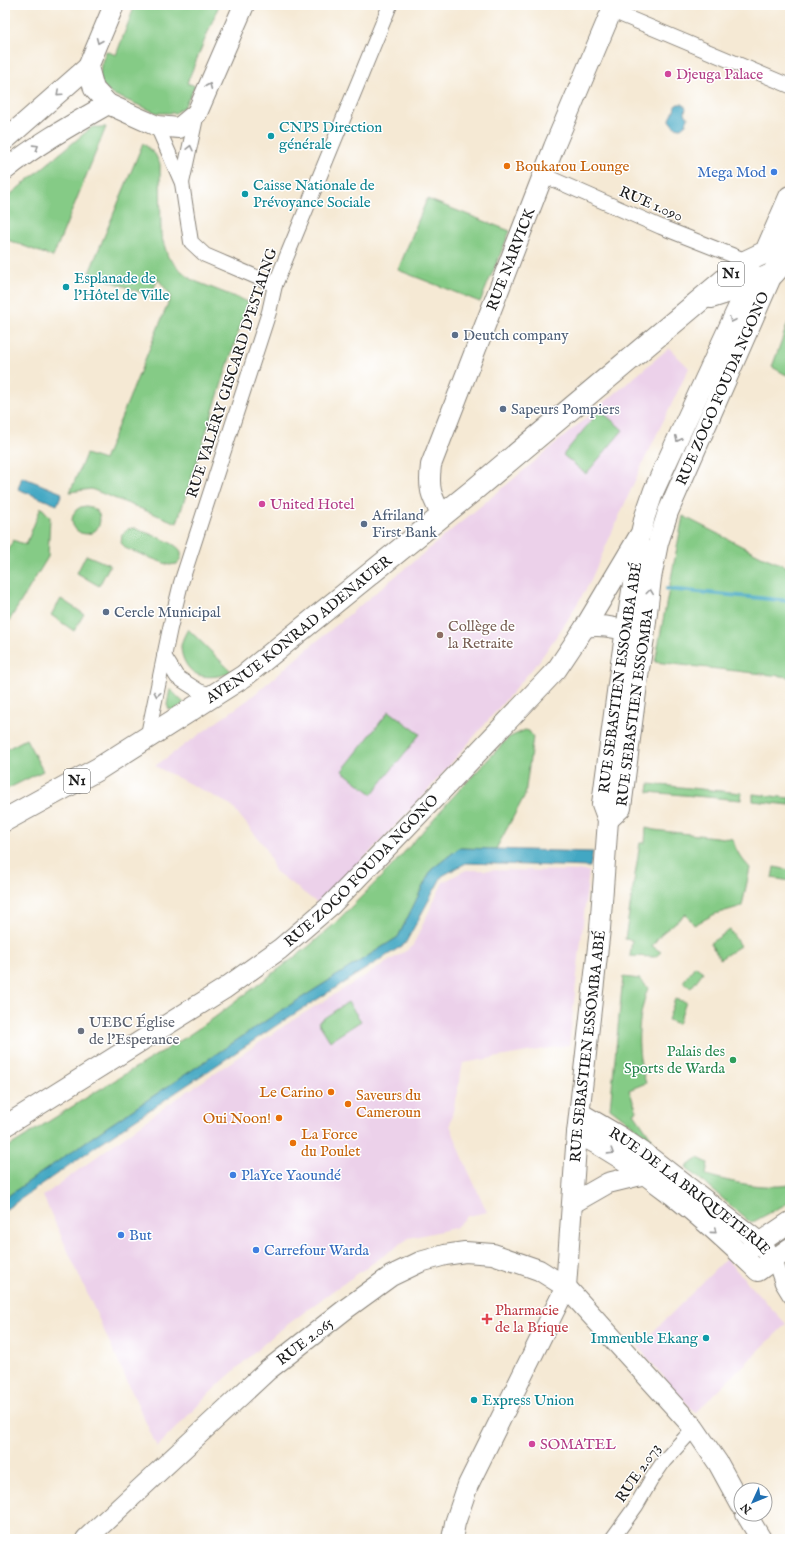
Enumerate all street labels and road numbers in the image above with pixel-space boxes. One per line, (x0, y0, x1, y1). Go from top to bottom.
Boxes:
street label: RUE 1.090 (616, 182, 686, 226)
street label: RUE NARVICK (482, 205, 539, 313)
street label: RUE VALÉRY GISCARD D'ESTAING (183, 246, 281, 500)
road number: N1 (718, 262, 744, 286)
street label: RUE ZOGO FOUDA NGONO (671, 288, 773, 488)
street label: AVENUE KONRAD ADENAUER (201, 550, 396, 708)
street label: RUE SEBASTIEN ESSOMBA ABÉ (595, 561, 645, 795)
street label: RUE SEBASTIEN ESSOMBA (608, 607, 656, 807)
road number: N1 (64, 769, 90, 793)
street label: RUE ZOGO FOUDA NGONO (280, 790, 442, 951)
street label: RUE SEBASTIEN ESSOMBA ABÉ (565, 929, 609, 1163)
street label: RUE DE LA BRIQUETERIE (606, 1123, 775, 1258)
street label: RUE 2.065 (273, 1313, 337, 1369)
street label: RUE 2.073 (611, 1440, 665, 1506)

